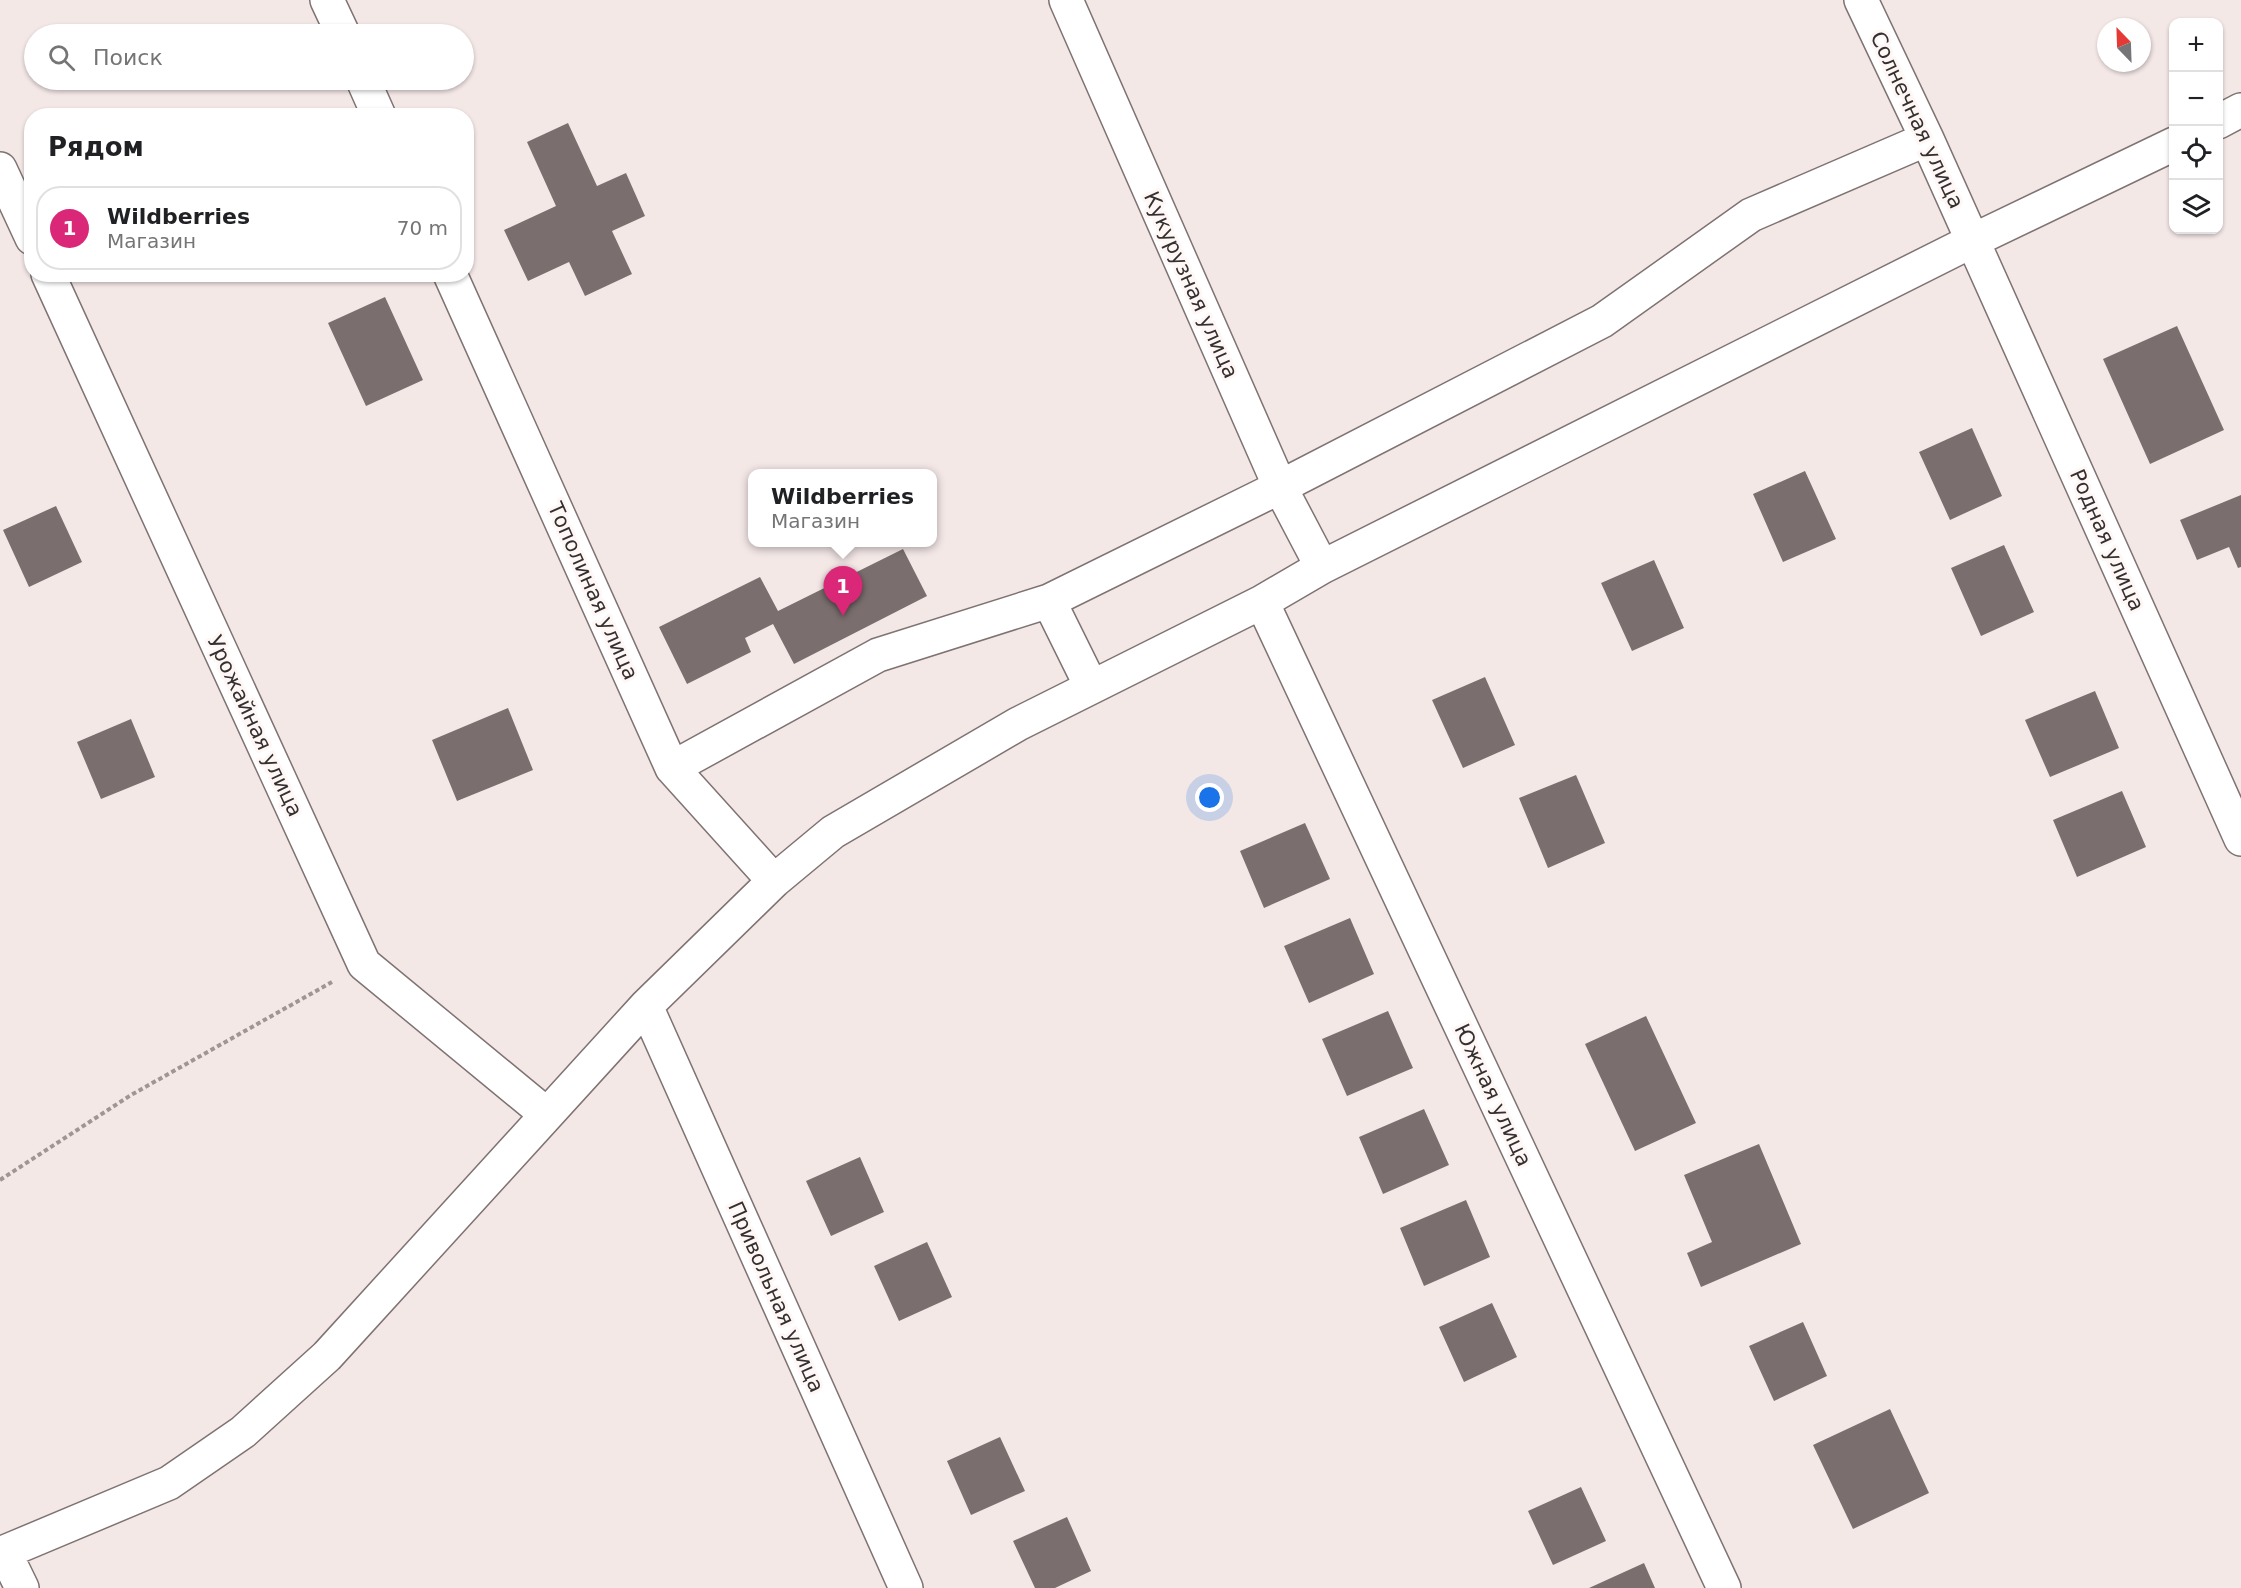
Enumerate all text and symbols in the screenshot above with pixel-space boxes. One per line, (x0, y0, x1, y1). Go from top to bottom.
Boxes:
north arrow (2097, 18, 2151, 72)
map controls (2169, 18, 2223, 234)
button: + (2169, 18, 2223, 72)
search box (24, 24, 474, 90)
street label: Солнечная улица (1865, 28, 1969, 212)
icon: search (45, 41, 78, 74)
text: Поиск (93, 45, 163, 70)
button: − (2169, 72, 2223, 126)
button: locate (2169, 126, 2223, 180)
text: Рядом (48, 132, 144, 162)
button: layers (2169, 180, 2223, 234)
street label: Кукурузная улица (1139, 188, 1243, 382)
text: Wildberries (107, 204, 250, 229)
text: 1 (63, 216, 76, 240)
text: 70 m (397, 216, 448, 240)
text: Магазин (107, 229, 196, 253)
street label: Родная улица (2065, 465, 2149, 615)
popup (748, 469, 937, 547)
text: Wildberries (771, 484, 914, 509)
street label: Тополиная улица (543, 498, 643, 684)
text: Магазин (771, 509, 860, 533)
pin: 1 (824, 566, 862, 616)
street label: Урожайная улица (202, 632, 308, 820)
your location (1195, 783, 1224, 812)
street label: Южная улица (1450, 1020, 1536, 1170)
street label: Привольная улица (723, 1198, 829, 1396)

